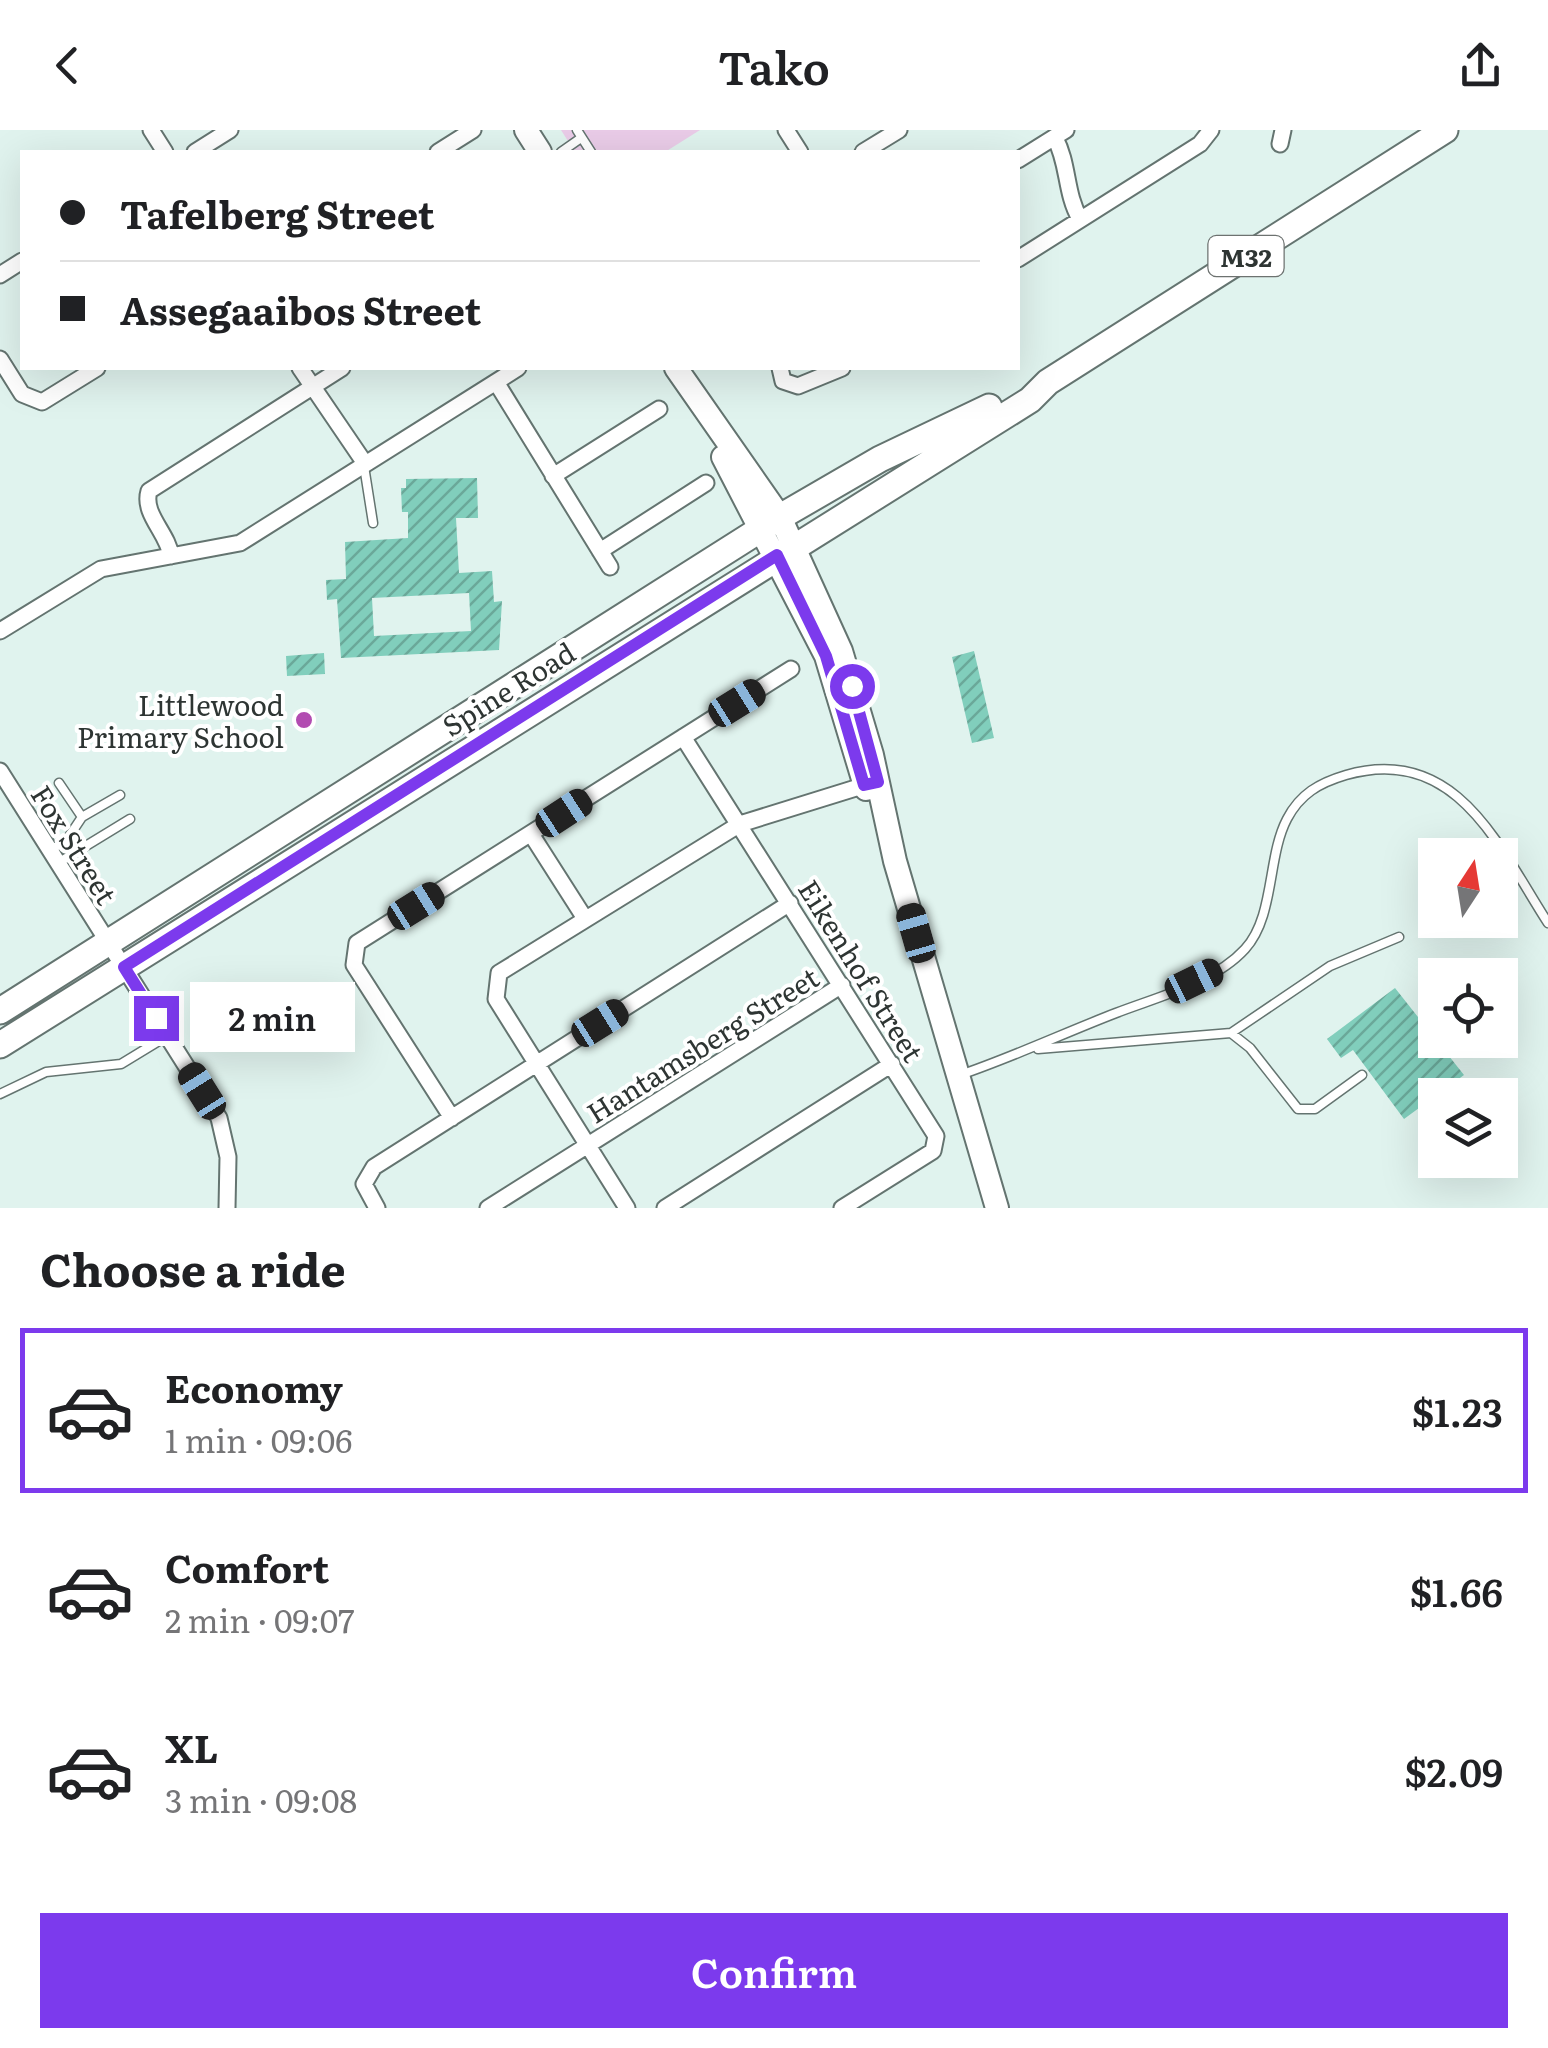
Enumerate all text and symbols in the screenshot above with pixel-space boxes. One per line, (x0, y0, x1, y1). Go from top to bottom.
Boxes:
text: Tako (718, 32, 830, 99)
icon: back (40, 38, 95, 93)
icon: share (1453, 38, 1508, 93)
text: Tafelberg Street (120, 184, 435, 241)
road number: M32 (1208, 236, 1284, 276)
text: Assegaaibos Street (120, 280, 481, 337)
street label: Spine Road (433, 631, 583, 745)
route start (830, 664, 875, 709)
car (704, 674, 770, 732)
place label: Littlewood Primary School (77, 683, 284, 757)
marker: Littlewood Primary School (293, 709, 315, 731)
street label: Fox Street (22, 776, 129, 912)
car (531, 784, 597, 842)
north arrow (1418, 838, 1518, 938)
map controls (1418, 838, 1518, 1178)
street label: Eikenhof Street (789, 871, 935, 1070)
car (383, 877, 449, 935)
car (893, 900, 939, 966)
car (1160, 954, 1228, 1008)
street label: Hantamsberg Street (578, 955, 827, 1132)
button: locate (1418, 958, 1518, 1058)
callout: 2 min (191, 983, 356, 1053)
text: 2 min (229, 993, 316, 1041)
car (567, 994, 633, 1052)
route end (134, 996, 179, 1041)
car (173, 1058, 231, 1124)
button: layers (1418, 1078, 1518, 1178)
text: Choose a ride (40, 1234, 346, 1301)
text: Economy (165, 1358, 343, 1415)
icon: car (45, 1366, 135, 1456)
text: $1.23 (1412, 1382, 1503, 1439)
text: 1 min · 09:06 (165, 1415, 352, 1463)
text: Comfort (165, 1538, 329, 1595)
icon: car (45, 1546, 135, 1636)
text: $1.66 (1410, 1562, 1503, 1619)
text: 2 min · 09:07 (165, 1595, 355, 1643)
text: XL (165, 1718, 218, 1775)
icon: car (45, 1726, 135, 1816)
text: $2.09 (1405, 1742, 1503, 1799)
text: 3 min · 09:08 (165, 1775, 357, 1823)
button: Confirm (40, 1913, 1508, 2028)

